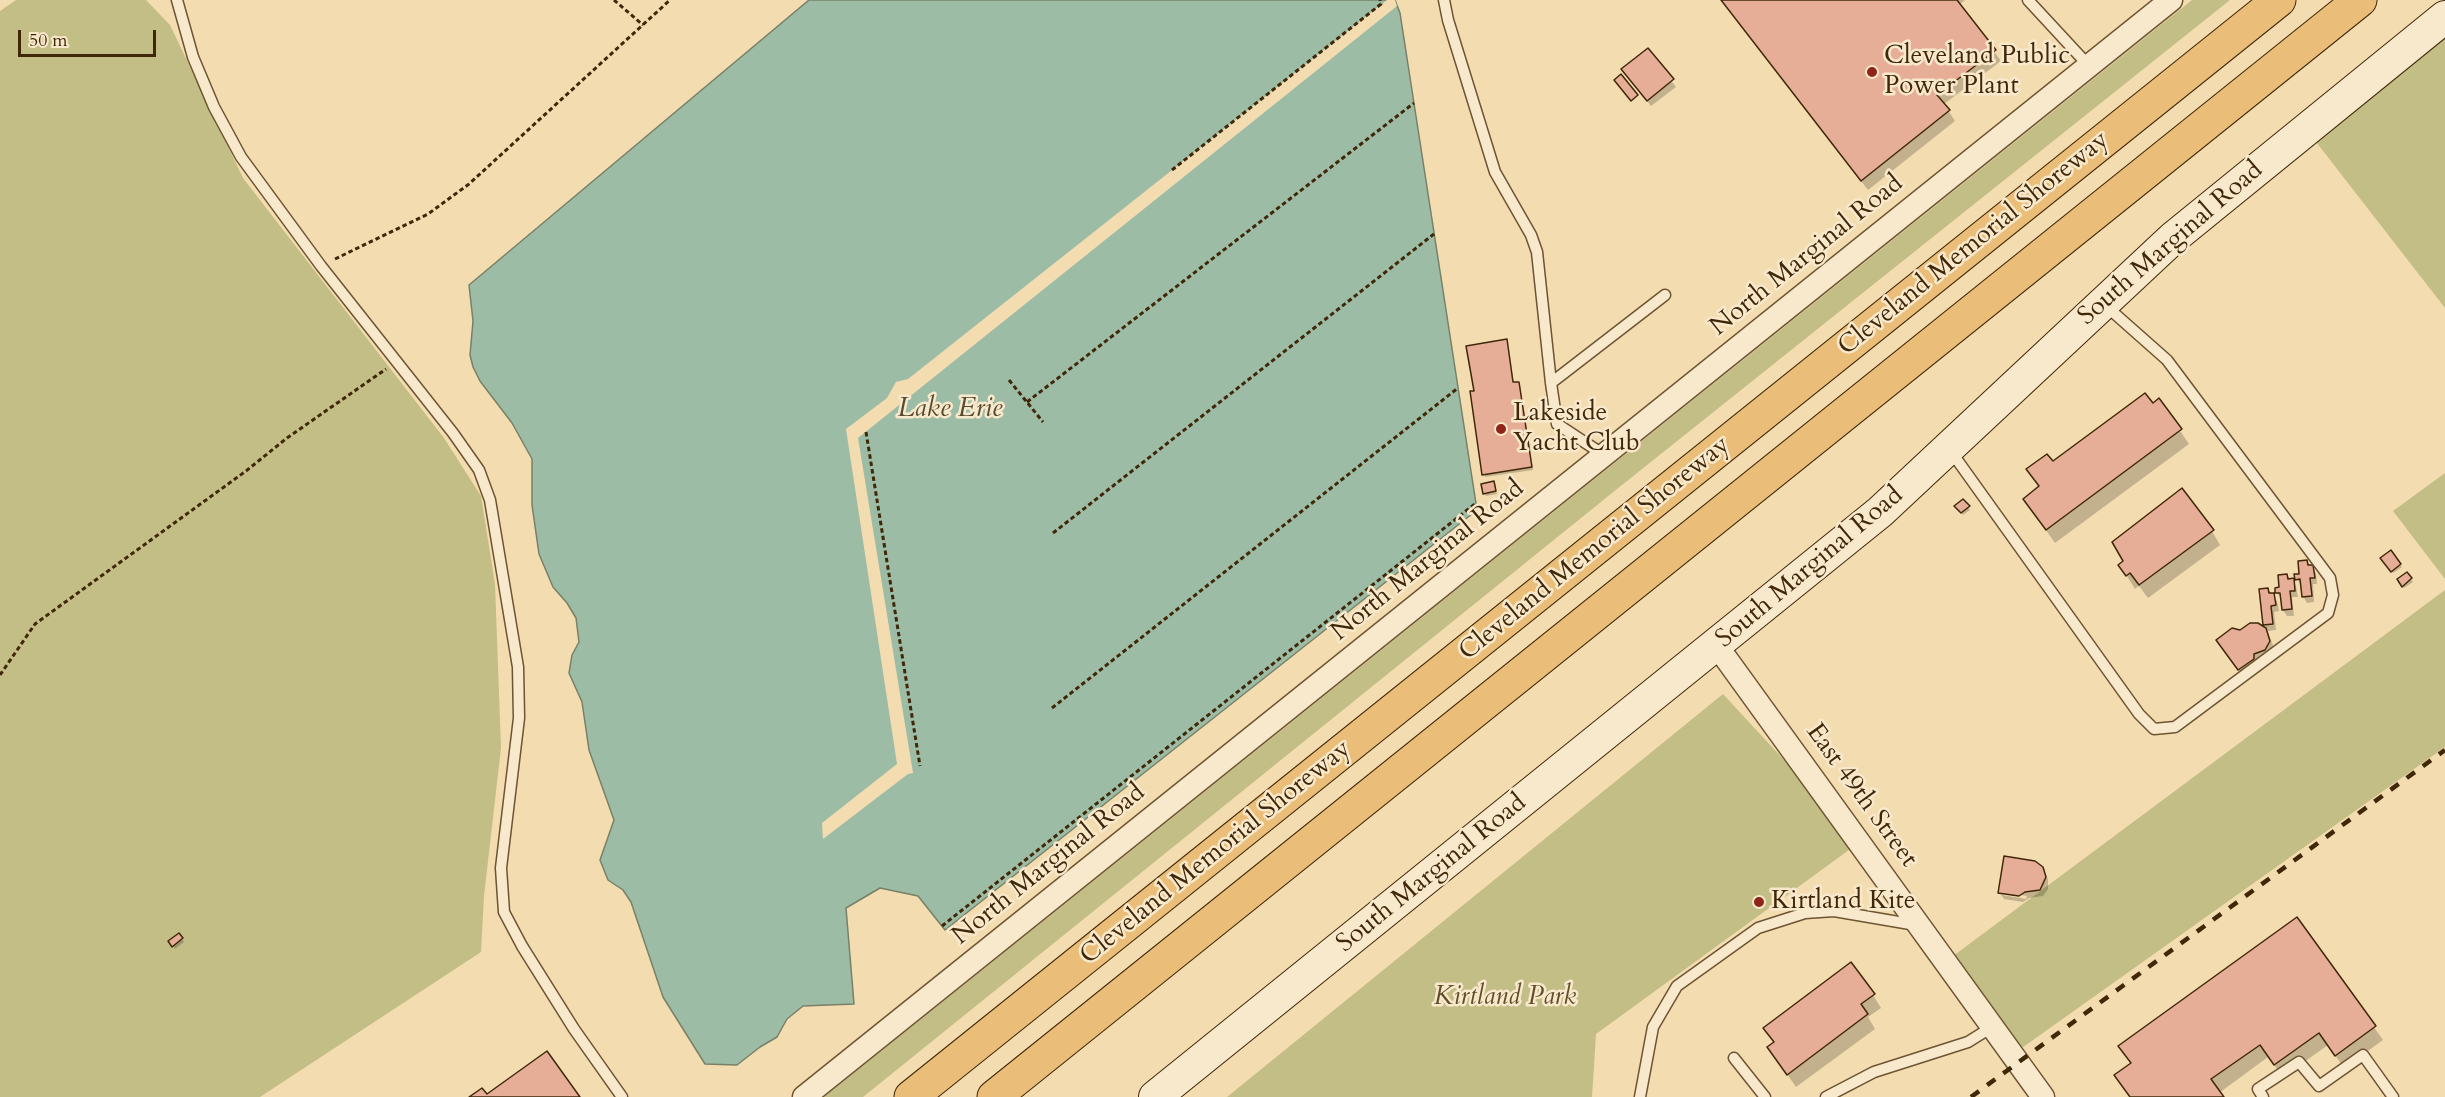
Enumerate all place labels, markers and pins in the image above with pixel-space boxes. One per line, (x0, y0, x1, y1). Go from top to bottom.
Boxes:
place label: Cleveland Public Power Plant (1884, 41, 2070, 102)
marker: Cleveland Public Power Plant (1865, 65, 1879, 79)
place label: Lakeside Yacht Club (1513, 398, 1640, 460)
marker: Lakeside Yacht Club (1494, 422, 1508, 436)
place label: Kirtland Kite (1771, 886, 1915, 918)
marker: Kirtland Kite (1752, 895, 1766, 909)

